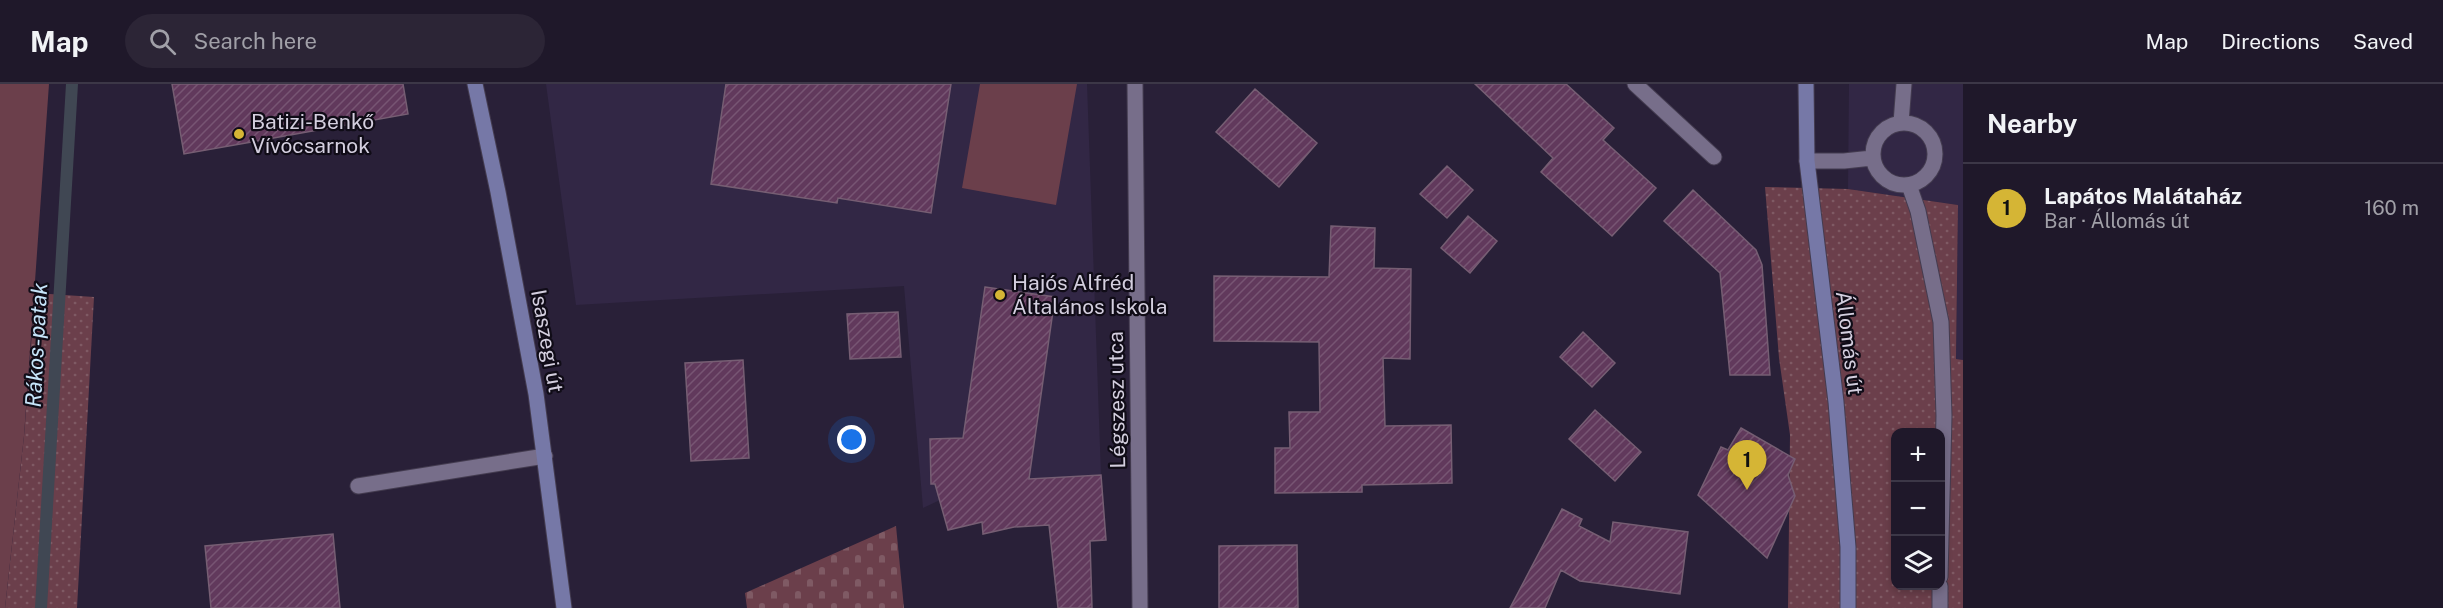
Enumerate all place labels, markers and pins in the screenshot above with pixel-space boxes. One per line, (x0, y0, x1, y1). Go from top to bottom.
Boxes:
place label: Batizi-Benkő Vívócsarnok (251, 109, 374, 158)
marker: Batizi-Benkő Vívócsarnok (232, 127, 246, 141)
place label: Hajós Alfréd Általános Iskola (1012, 270, 1167, 319)
marker: Hajós Alfréd Általános Iskola (993, 288, 1007, 302)
pin: 1 (1728, 440, 1766, 490)

